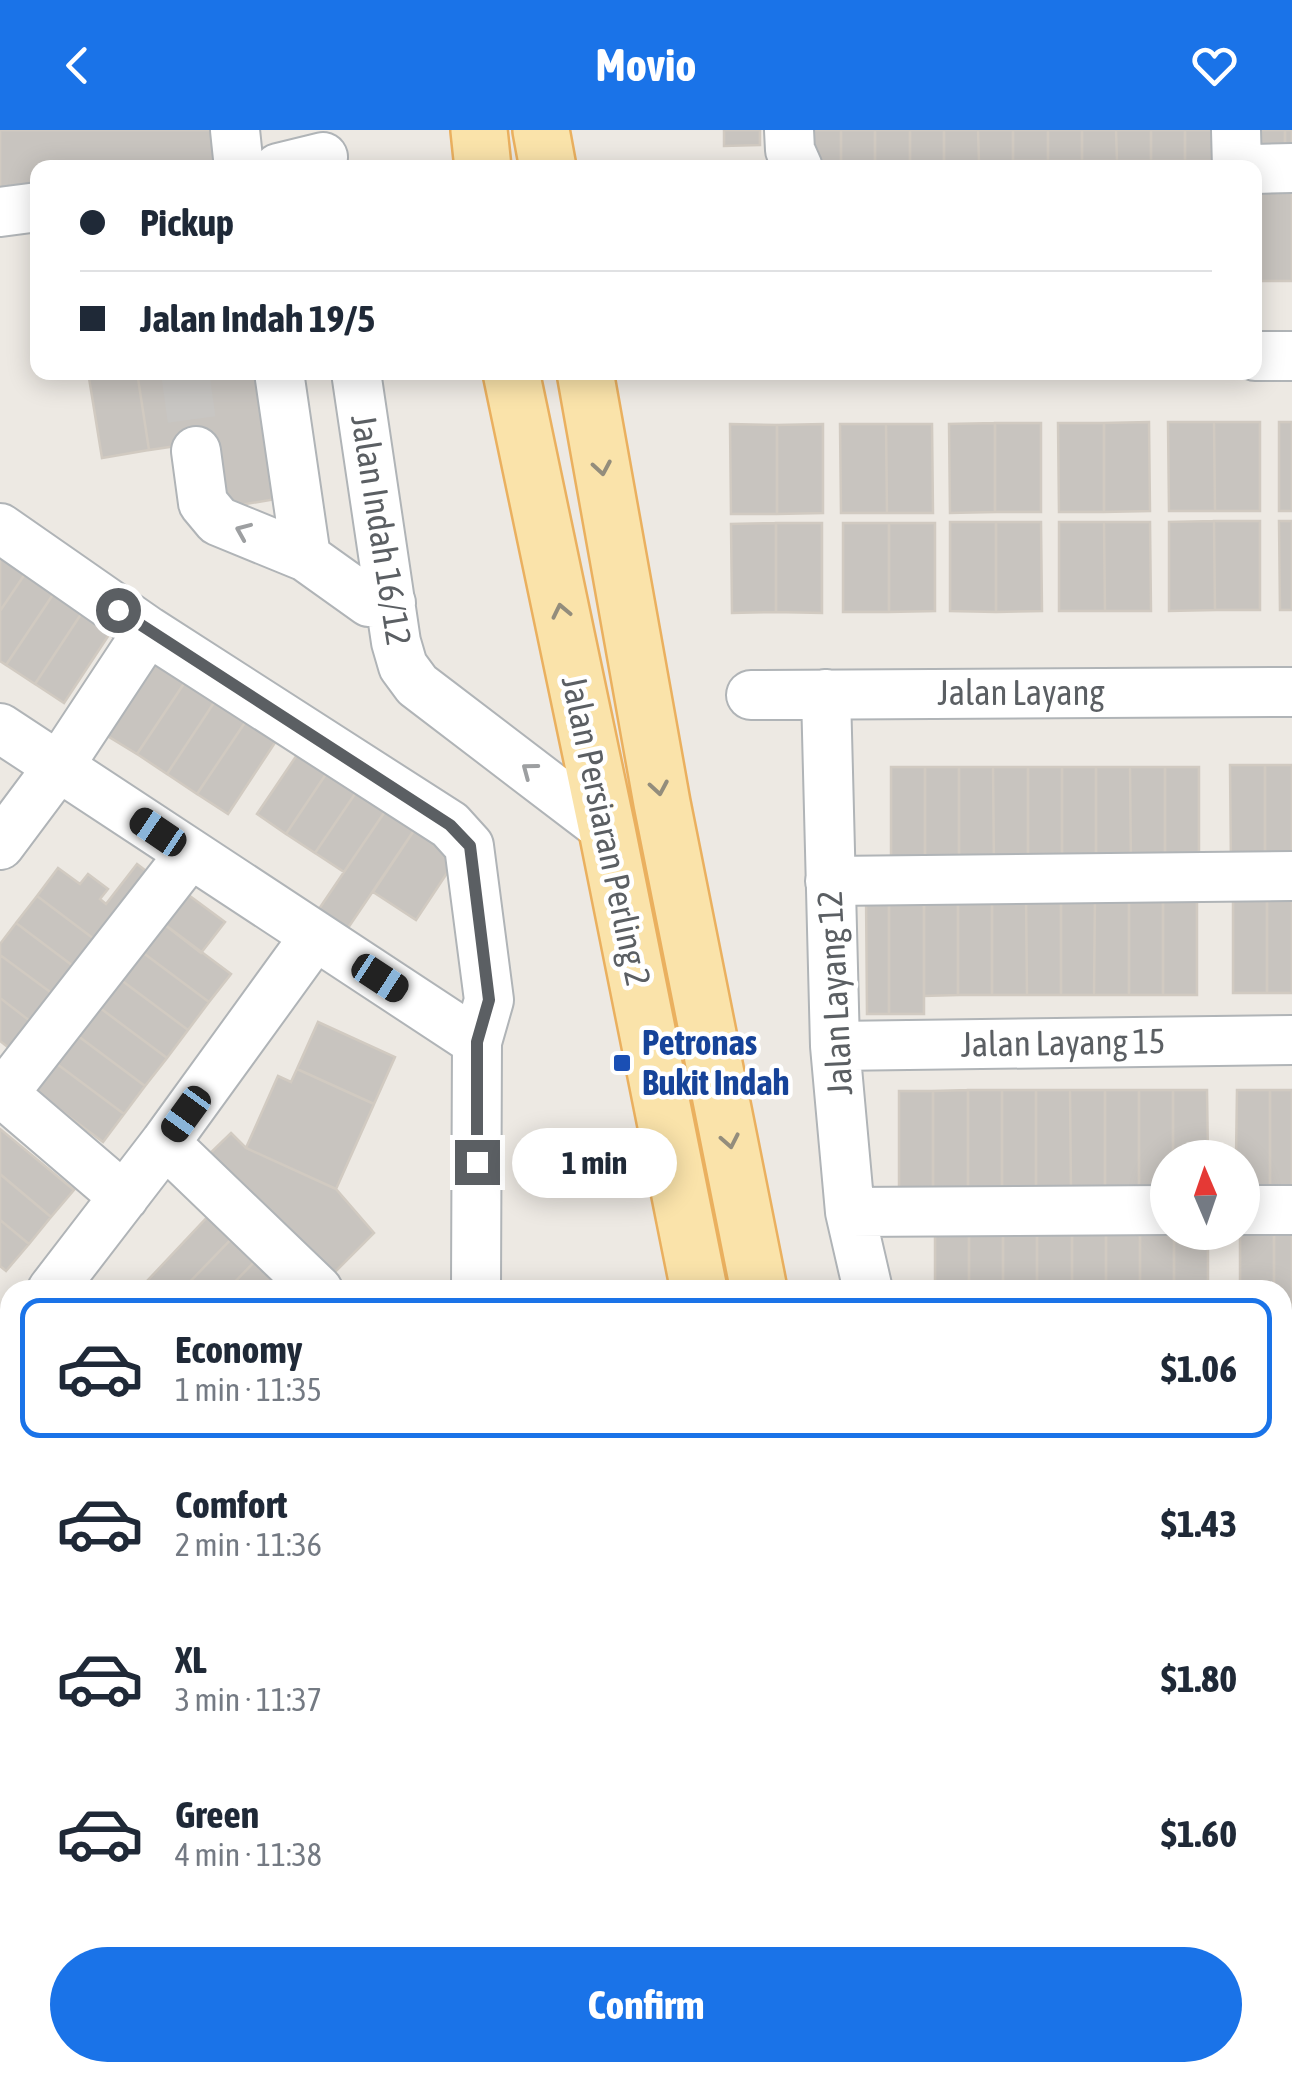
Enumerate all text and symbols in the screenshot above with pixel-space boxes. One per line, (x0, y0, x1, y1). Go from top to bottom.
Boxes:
icon: back (50, 38, 105, 93)
icon: heart (1187, 38, 1242, 93)
text: Movio (596, 39, 696, 91)
text: Pickup (140, 201, 234, 244)
text: Jalan Indah 19/5 (140, 297, 375, 340)
street label: Jalan Indah 16/12 (344, 412, 420, 648)
one-way arrow (591, 460, 612, 477)
one-way arrow (235, 523, 253, 543)
route start (96, 588, 141, 633)
one-way arrow (551, 603, 572, 620)
street label: Jalan Persiaran Perling 2 (555, 672, 659, 989)
street label: Jalan Layang (938, 672, 1105, 712)
one-way arrow (522, 765, 540, 782)
one-way arrow (648, 780, 669, 797)
car (125, 803, 191, 861)
street label: Jalan Layang 12 (809, 890, 859, 1096)
car (347, 949, 413, 1007)
street label: Jalan Layang 15 (960, 1020, 1166, 1064)
place label: Petronas Bukit Indah (642, 1022, 789, 1102)
marker: Petronas Bukit Indah (611, 1052, 633, 1074)
car (156, 1081, 216, 1147)
callout: 1 min (512, 1127, 677, 1197)
one-way arrow (718, 1133, 739, 1150)
route end (455, 1140, 500, 1185)
north arrow (1150, 1140, 1260, 1250)
map controls (1150, 1140, 1260, 1250)
text: 1 min (562, 1144, 627, 1181)
icon: car (55, 1323, 145, 1413)
text: Economy (175, 1328, 302, 1371)
text: $1.06 (1161, 1347, 1237, 1390)
text: 1 min · 11:35 (175, 1371, 322, 1408)
icon: car (55, 1478, 145, 1568)
text: Comfort (175, 1483, 287, 1526)
text: $1.43 (1161, 1502, 1237, 1545)
text: 2 min · 11:36 (175, 1526, 322, 1563)
icon: car (55, 1633, 145, 1723)
text: XL (175, 1638, 207, 1681)
text: $1.80 (1161, 1657, 1237, 1700)
text: 3 min · 11:37 (175, 1681, 322, 1718)
icon: car (55, 1788, 145, 1878)
text: Green (175, 1793, 259, 1836)
text: $1.60 (1161, 1812, 1237, 1855)
text: 4 min · 11:38 (175, 1836, 322, 1873)
button: Confirm (50, 1947, 1242, 2062)

